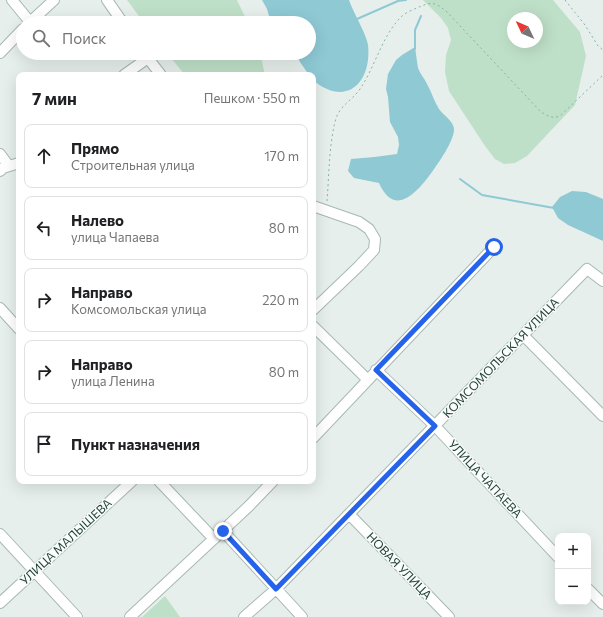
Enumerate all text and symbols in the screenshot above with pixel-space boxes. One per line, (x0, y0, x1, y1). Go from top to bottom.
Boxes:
north arrow (507, 12, 543, 48)
search box (16, 16, 316, 60)
icon: search (30, 27, 52, 49)
text: Поиск (62, 29, 106, 47)
text: 7 мин (32, 88, 77, 109)
text: Пешком · 550 m (204, 90, 300, 106)
text: Прямо (71, 139, 119, 157)
icon: ahead (33, 145, 55, 167)
text: 170 m (264, 148, 299, 164)
text: Строительная улица (71, 157, 195, 173)
text: Налево (71, 211, 124, 229)
icon: left (33, 217, 55, 239)
text: 80 m (269, 220, 299, 236)
text: улица Чапаева (71, 229, 159, 245)
route start (485, 238, 503, 256)
text: Направо (71, 283, 133, 301)
icon: right (33, 289, 55, 311)
text: 220 m (262, 292, 299, 308)
street label: КОМСОМОЛЬСКАЯ УЛИЦА (439, 294, 561, 420)
text: Комсомольская улица (71, 301, 206, 317)
text: Направо (71, 355, 133, 373)
icon: right (33, 361, 55, 383)
text: 80 m (269, 364, 299, 380)
text: улица Ленина (71, 373, 155, 389)
icon: arrive (33, 433, 55, 455)
text: Пункт назначения (71, 435, 200, 453)
street label: УЛИЦА ЧАПАЕВА (446, 436, 525, 520)
street label: УЛИЦА МАЛЫШЕВА (17, 495, 114, 587)
route end (214, 522, 232, 540)
street label: НОВАЯ УЛИЦА (364, 529, 435, 602)
map controls (555, 533, 591, 605)
button: + (555, 533, 591, 569)
button: − (555, 569, 591, 605)

